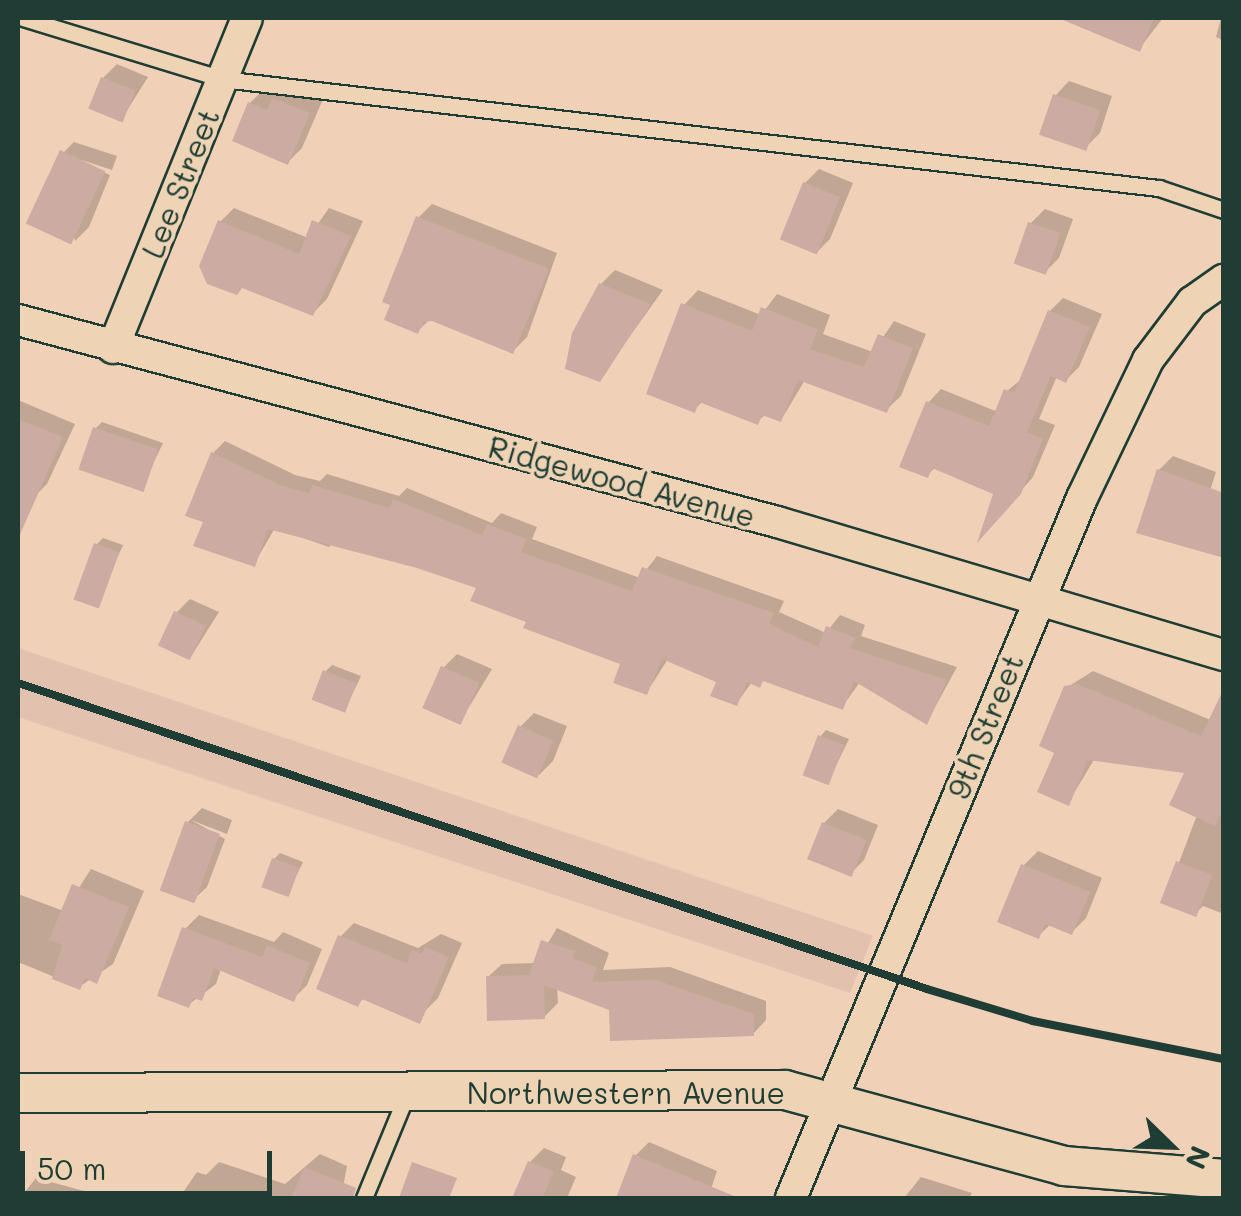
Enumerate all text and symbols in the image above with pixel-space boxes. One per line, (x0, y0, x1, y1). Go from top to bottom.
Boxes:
street label: Lee Street (134, 103, 226, 263)
street label: Ridgewood Avenue (485, 428, 759, 534)
street label: 9th Street (940, 648, 1030, 804)
street label: Northwestern Avenue (467, 1074, 785, 1110)
north arrow (1121, 1096, 1221, 1196)
scale bar (25, 1131, 278, 1193)
text: N (1178, 1141, 1219, 1175)
text: 50 m (37, 1148, 107, 1188)

